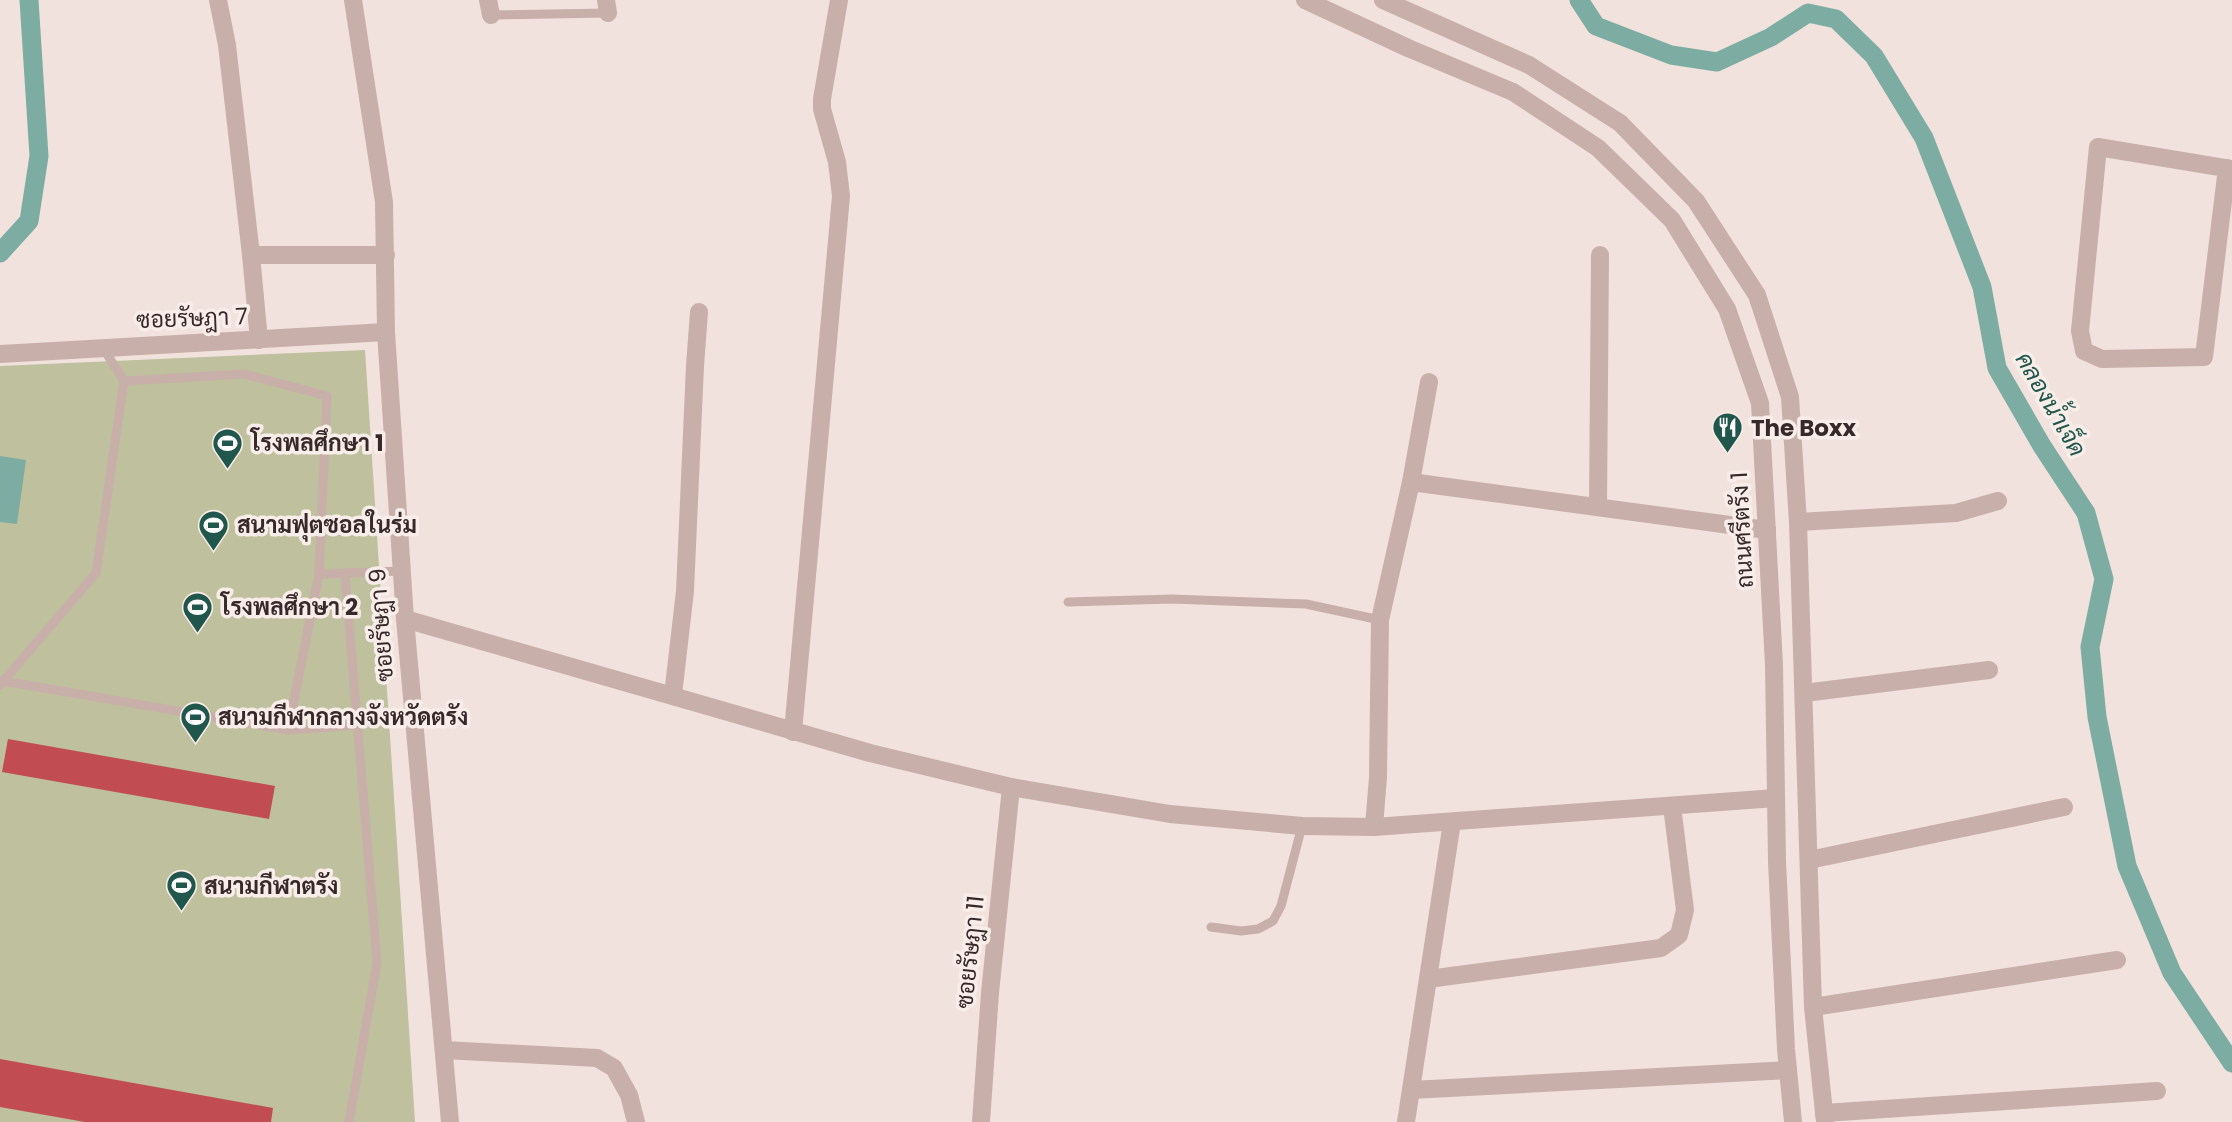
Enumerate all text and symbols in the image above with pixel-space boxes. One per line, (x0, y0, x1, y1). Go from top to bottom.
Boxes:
street label: ซอยรัษฎา 7 (136, 300, 248, 336)
water label: คลองน้ำเจ็ด (2008, 344, 2097, 462)
restaurant icon: The Boxx (1711, 411, 1745, 455)
place label: The Boxx (1751, 412, 1856, 444)
sports icon: โรงพลศึกษา 1 (211, 426, 245, 470)
place label: โรงพลศึกษา 1 (249, 427, 384, 459)
street label: ถนนศรีตรัง 1 (1723, 471, 1761, 589)
sports icon: สนามฟุตซอลในร่ม (197, 508, 231, 552)
place label: สนามฟุตซอลในร่ม (237, 509, 417, 542)
street label: ซอยรัษฎา 9 (361, 567, 401, 683)
sports icon: โรงพลศึกษา 2 (181, 590, 215, 634)
place label: โรงพลศึกษา 2 (219, 591, 358, 623)
sports icon: สนามกีฬากลางจังหวัดตรัง (178, 700, 212, 744)
place label: สนามกีฬากลางจังหวัดตรัง (218, 701, 468, 733)
sports icon: สนามกีฬาตรัง (164, 869, 198, 913)
place label: สนามกีฬาตรัง (204, 870, 338, 902)
street label: ซอยรัษฎา 11 (948, 894, 992, 1010)

